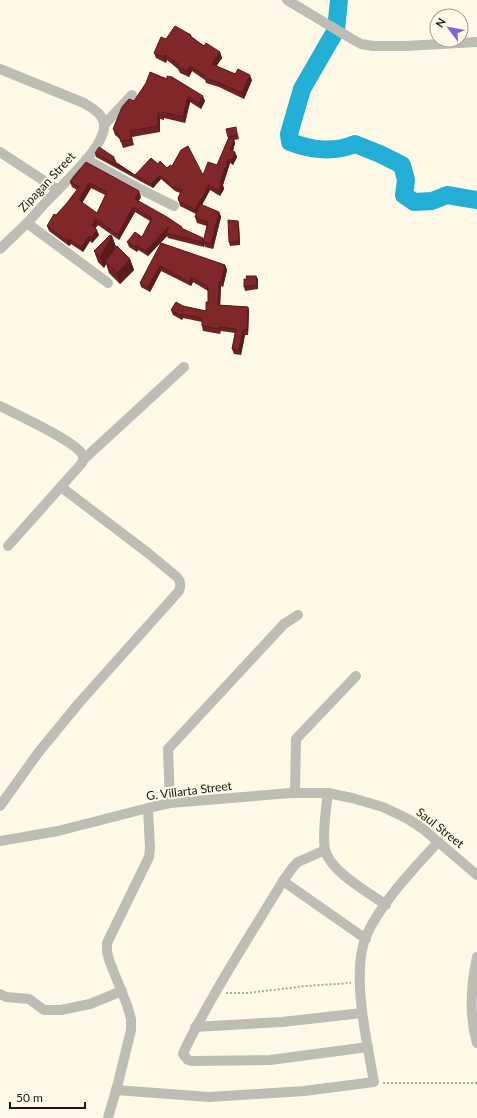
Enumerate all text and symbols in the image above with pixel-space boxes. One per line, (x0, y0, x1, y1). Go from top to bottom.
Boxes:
north arrow (429, 8, 469, 48)
text: N (432, 15, 448, 29)
street label: Zipagan Street (15, 148, 79, 215)
street label: G. Villarta Street (145, 778, 233, 803)
street label: Saul Street (413, 804, 468, 851)
scale bar (10, 1084, 85, 1110)
text: 50 m (16, 1090, 43, 1105)

